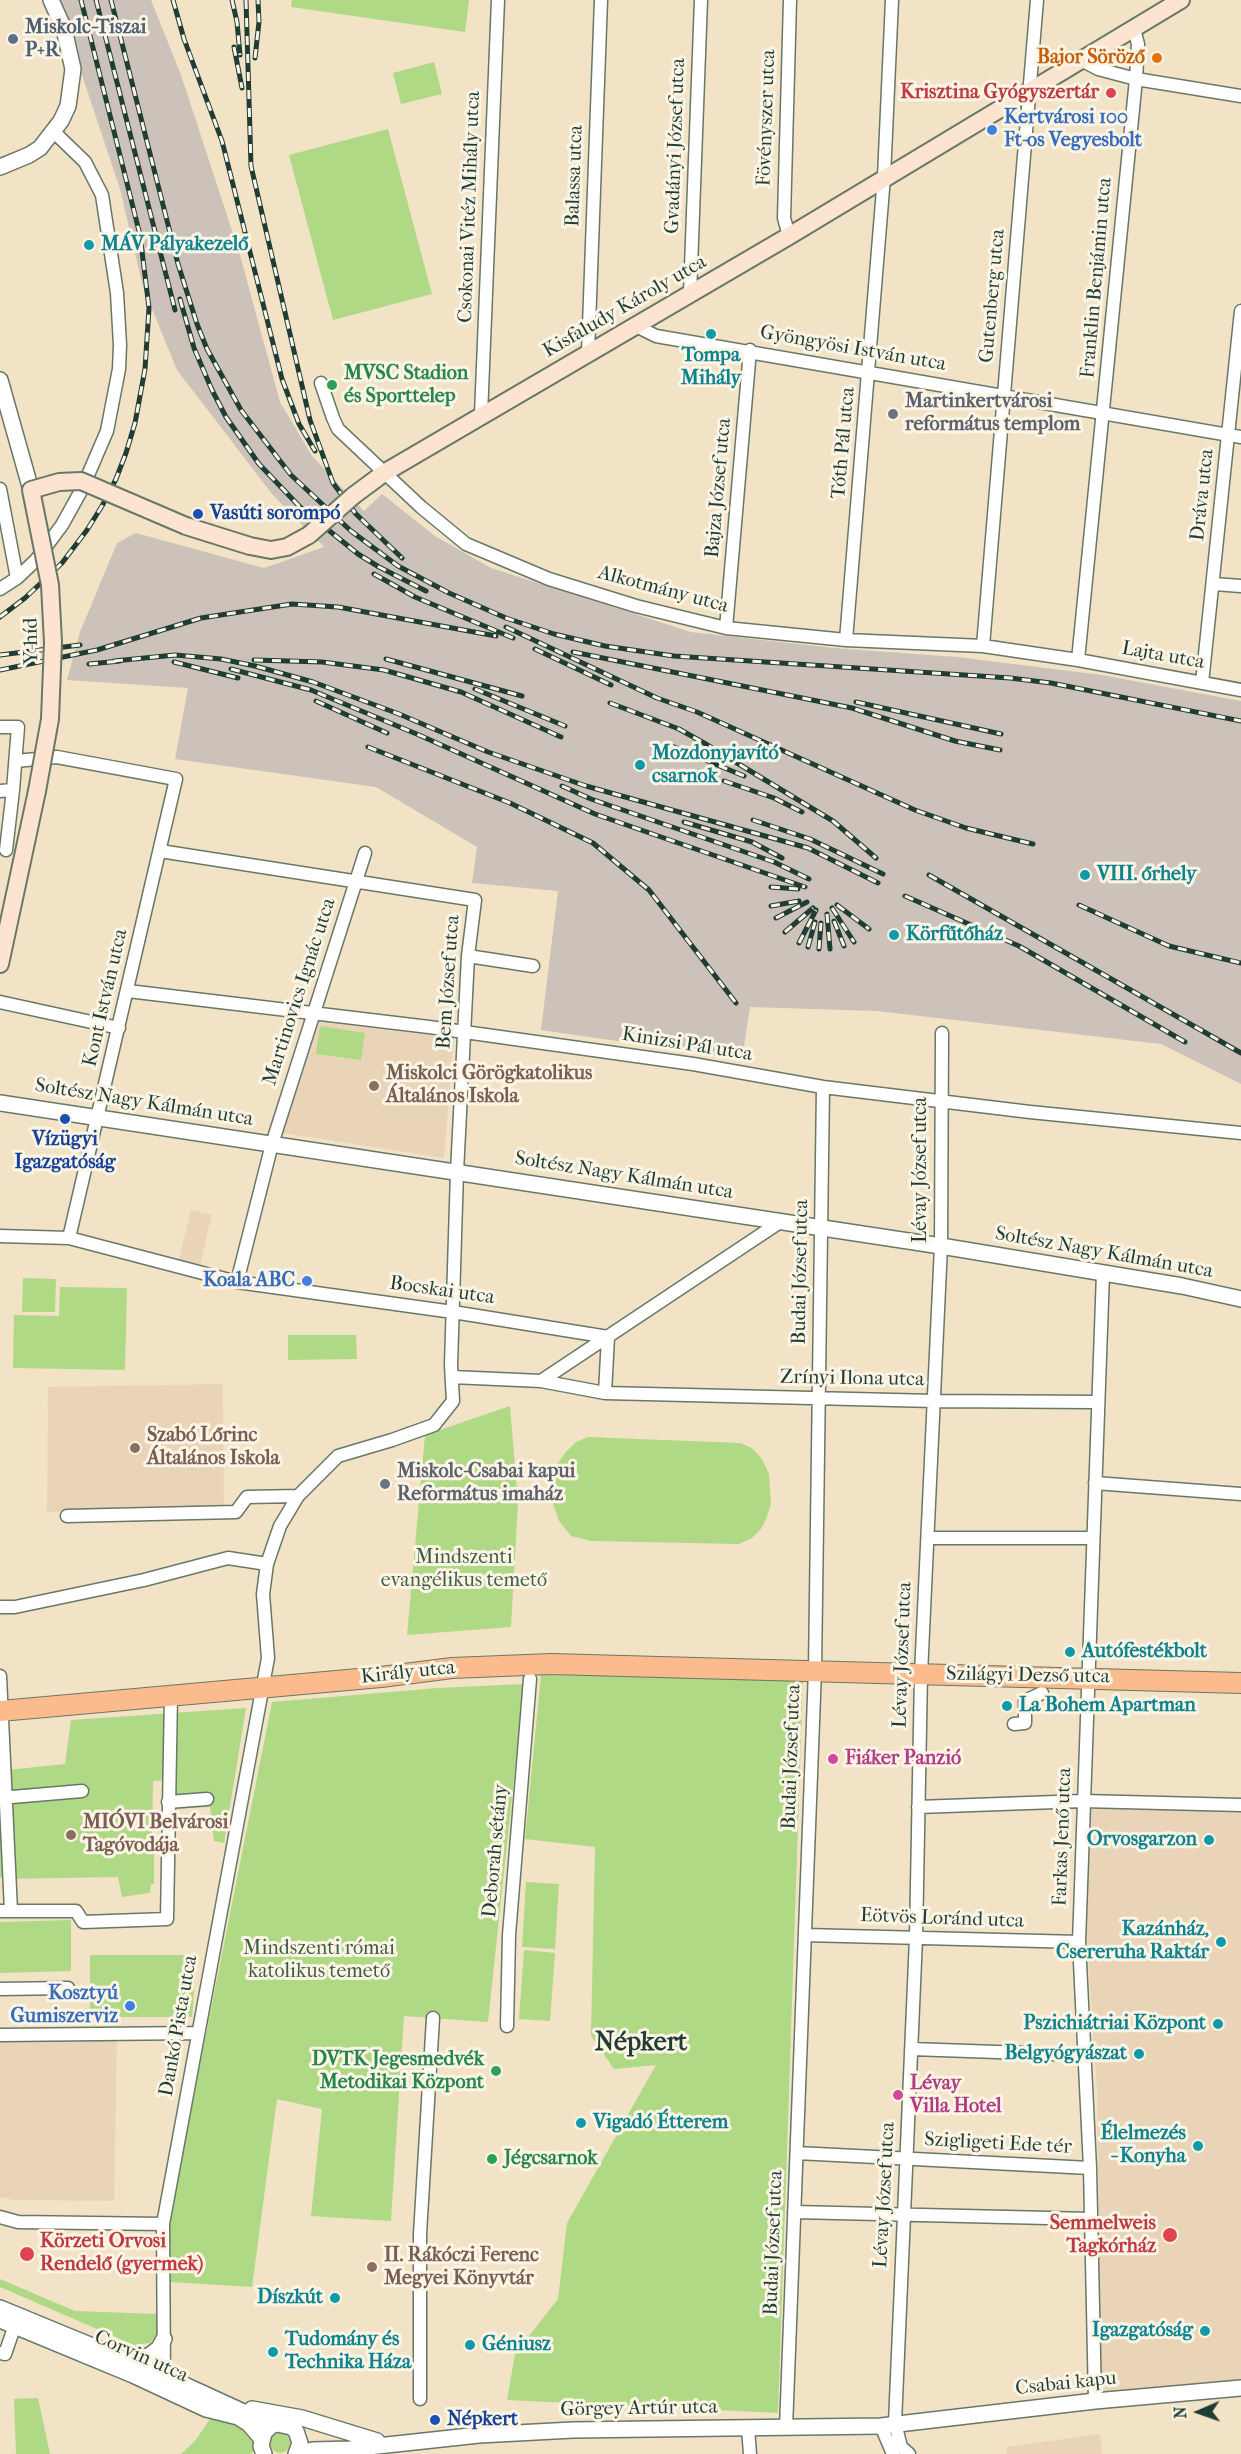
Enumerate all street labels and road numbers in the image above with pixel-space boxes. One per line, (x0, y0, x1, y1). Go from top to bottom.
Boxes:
street label: Fövényszer utca (753, 49, 781, 187)
street label: Gvadányi József utca (661, 58, 691, 234)
street label: Csokonai Vitéz Mihály utca (454, 91, 486, 323)
street label: Balassa utca (561, 125, 589, 227)
street label: Franklin Benjámin utca (1076, 177, 1118, 379)
street label: Gutenberg utca (975, 228, 1011, 364)
street label: Kisfaludy Károly utca (539, 250, 711, 364)
street label: Gyöngyösi István utca (758, 321, 948, 377)
street label: Tóth Pál utca (827, 386, 861, 500)
street label: Bajza József utca (701, 417, 737, 559)
street label: Dráva utca (1186, 448, 1220, 542)
street label: Alkotmány utca (595, 561, 731, 619)
street label: Y-híd (20, 617, 44, 665)
street label: Lajta utca (1120, 637, 1206, 675)
street label: Martinovics Ignác utca (258, 895, 342, 1089)
street label: Bem József utca (432, 914, 466, 1050)
street label: Kont István utca (78, 927, 134, 1069)
street label: Kinizsi Pál utca (620, 1023, 754, 1067)
street label: Soltész Nagy Kálmán utca (33, 1074, 255, 1132)
street label: Lévay József utca (909, 1097, 933, 1243)
street label: Soltész Nagy Kálmán utca (513, 1147, 735, 1205)
street label: Budai József utca (788, 1199, 814, 1345)
street label: Soltész Nagy Kálmán utca (993, 1222, 1215, 1284)
street label: Bocskai utca (388, 1272, 496, 1310)
street label: Zrínyi Ilona utca (780, 1366, 924, 1392)
street label: Lévay József utca (888, 1582, 918, 1728)
street label: Király utca (360, 1656, 456, 1690)
street label: Szilágyi Dezső utca (946, 1663, 1110, 1689)
street label: Budai József utca (777, 1684, 807, 1830)
street label: Farkas Jenő utca (1049, 1767, 1077, 1907)
street label: Deborah sétány (478, 1783, 514, 1919)
street label: Eötvös Loránd utca (860, 1904, 1024, 1934)
street label: Dankó Pista utca (155, 1953, 203, 2099)
street label: Lévay József utca (869, 2121, 901, 2269)
street label: Szigligeti Ede tér (924, 2128, 1072, 2160)
street label: Budai József utca (759, 2170, 789, 2316)
street label: Corvin utca (90, 2326, 192, 2388)
street label: Csabai kapu (1014, 2367, 1118, 2401)
street label: Görgey Artúr utca (560, 2396, 718, 2422)

